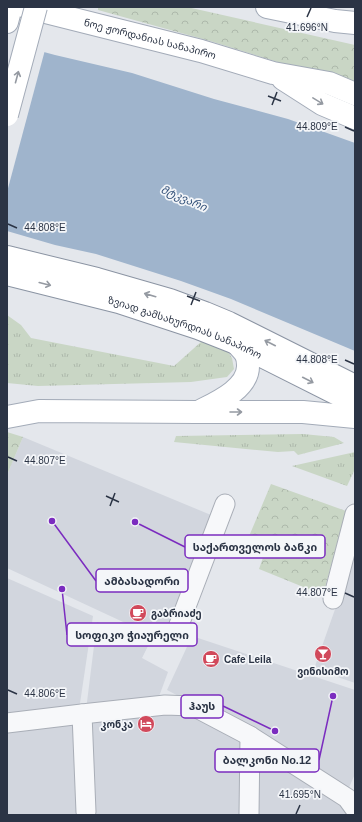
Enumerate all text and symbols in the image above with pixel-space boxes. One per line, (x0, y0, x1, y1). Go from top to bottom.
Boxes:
street label: ნოე ჟორდანიას სანაპირო (83, 17, 217, 61)
text: 41.696°N (286, 22, 328, 33)
one-way arrow (14, 71, 21, 84)
one-way arrow (312, 98, 324, 106)
text: 44.809°E (296, 121, 338, 132)
water label: მტკვარი (159, 183, 209, 214)
text: 44.808°E (24, 222, 66, 233)
one-way arrow (38, 280, 51, 288)
one-way arrow (144, 291, 157, 298)
street label: ზვიად გამსახურდიას სანაპირო (107, 294, 263, 361)
one-way arrow (264, 339, 276, 347)
text: 44.808°E (296, 354, 338, 365)
one-way arrow (302, 377, 314, 384)
one-way arrow (229, 408, 242, 416)
text: 44.807°E (24, 455, 66, 466)
callout: საქართველოს ბანკი (185, 535, 325, 558)
text: საქართველოს ბანკი (193, 541, 317, 554)
callout: ამბასადორი (96, 569, 188, 592)
text: ამბასადორი (104, 575, 180, 588)
text: 44.807°E (296, 587, 338, 598)
cafe icon: გაბრიაძე (128, 603, 148, 623)
place label: გაბრიაძე (151, 608, 202, 620)
callout: სოფიკო ჭიაურელი (67, 623, 197, 646)
text: სოფიკო ჭიაურელი (75, 629, 189, 642)
bar icon: ვინისიმო (313, 644, 333, 664)
cafe icon: Cafe Leila (201, 649, 221, 669)
place label: Cafe Leila (224, 654, 272, 665)
place label: ვინისიმო (297, 666, 349, 678)
text: 44.806°E (24, 688, 66, 699)
callout: ჰაუს (181, 695, 223, 718)
text: ჰაუს (189, 700, 215, 713)
hotel icon: კონკა (136, 714, 156, 734)
place label: კონკა (101, 719, 133, 731)
callout: ბალკონი No.12 (215, 749, 319, 772)
text: ბალკონი No.12 (223, 754, 311, 767)
text: 41.695°N (279, 789, 321, 800)

